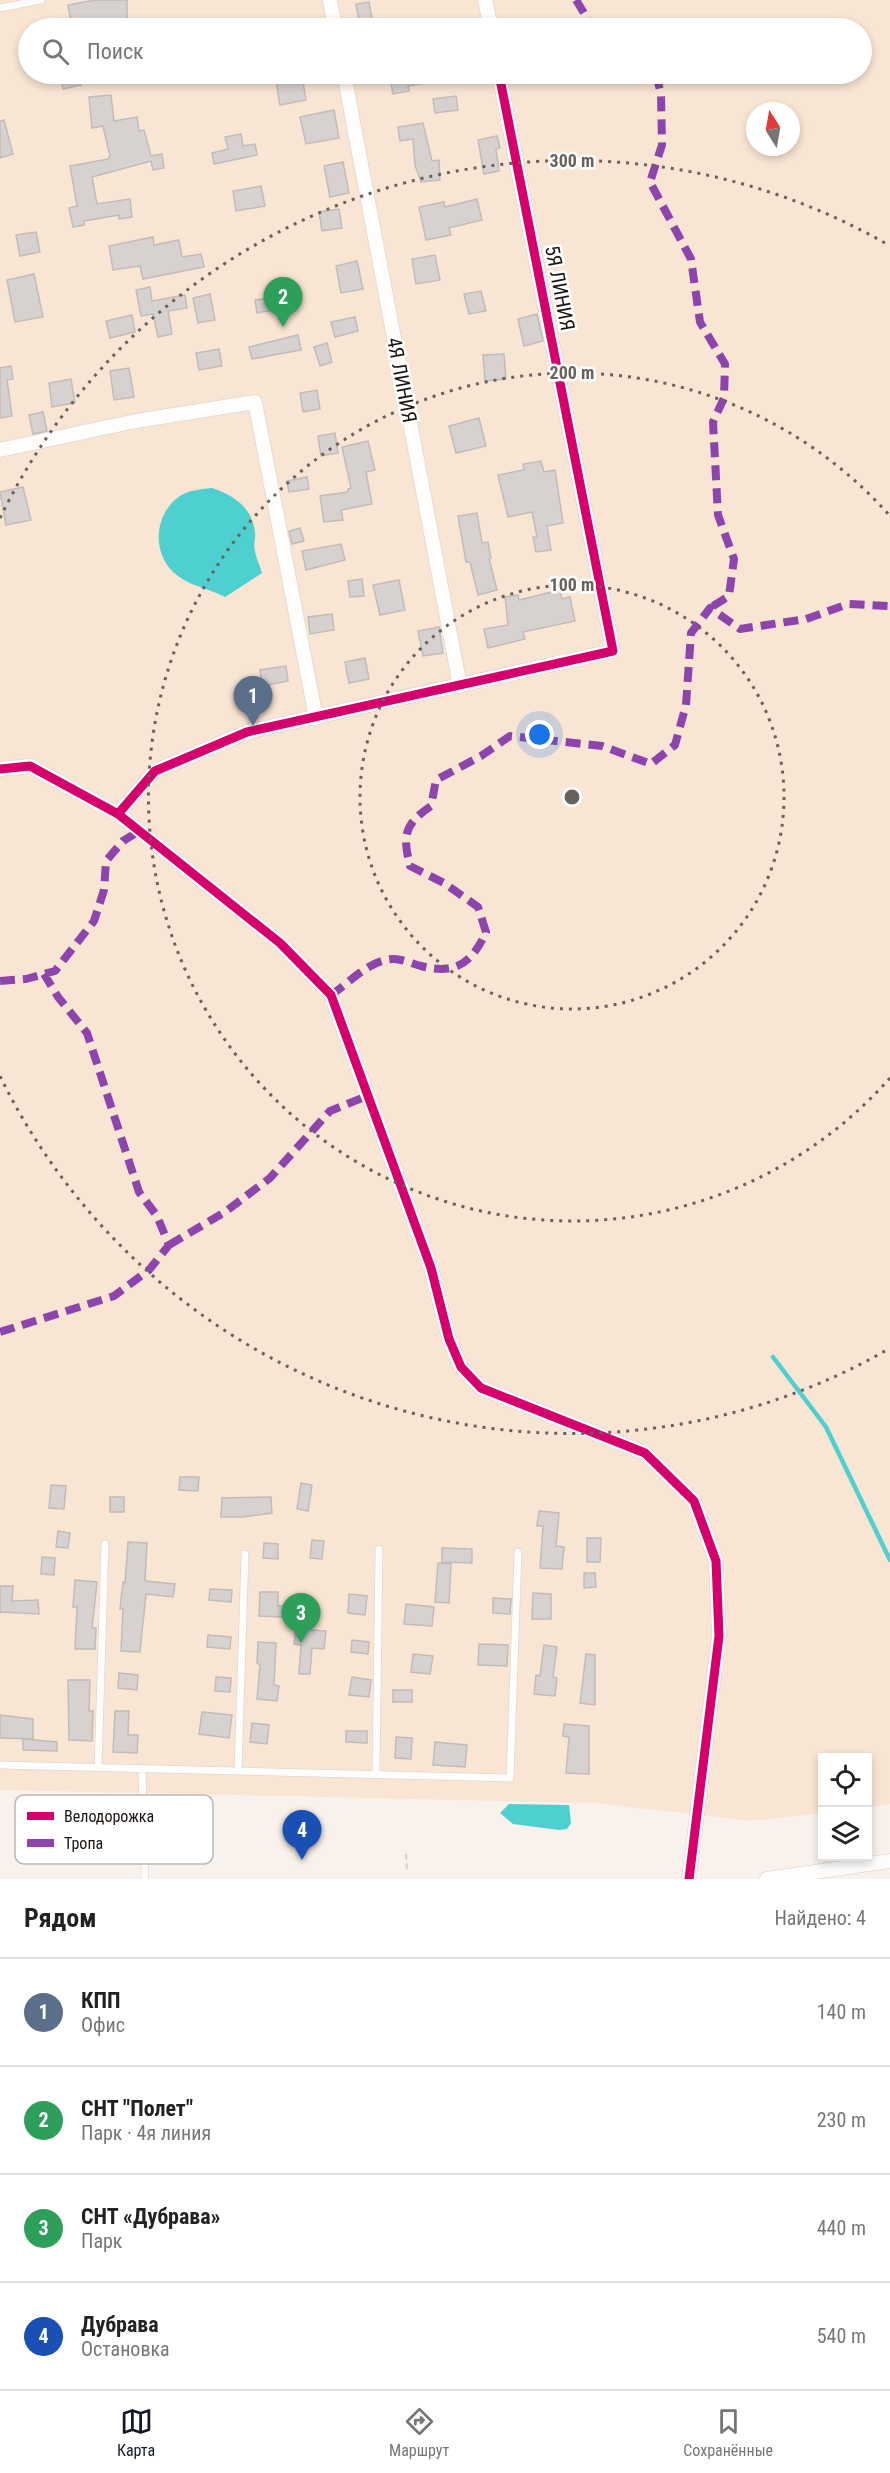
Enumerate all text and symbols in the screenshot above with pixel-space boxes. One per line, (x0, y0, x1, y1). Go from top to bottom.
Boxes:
search box (18, 18, 872, 84)
icon: search (39, 35, 72, 68)
text: Поиск (87, 39, 144, 64)
north arrow (746, 102, 800, 156)
text: 300 m (550, 150, 594, 171)
street label: 5Я ЛИНИЯ (540, 243, 580, 333)
pin: 2 (264, 278, 302, 327)
street label: 4Я ЛИНИЯ (382, 335, 422, 425)
text: 200 m (550, 362, 594, 383)
text: 100 m (550, 574, 594, 595)
pin: 1 (234, 676, 272, 726)
your location (525, 720, 554, 749)
centre of rings (562, 787, 582, 807)
pin: 3 (282, 1594, 320, 1643)
map controls (818, 1753, 872, 1861)
button: locate (818, 1753, 872, 1807)
legend (15, 1795, 213, 1864)
text: Велодорожка (64, 1807, 154, 1826)
button: layers (818, 1807, 872, 1861)
pin: 4 (282, 1810, 322, 1860)
text: Тропа (64, 1834, 103, 1853)
text: Рядом (24, 1903, 96, 1933)
text: Найдено: 4 (774, 1906, 866, 1930)
text: КПП (81, 1988, 120, 2013)
text: 1 (38, 2000, 49, 2024)
text: 140 m (817, 2000, 866, 2024)
text: Офис (81, 2013, 125, 2037)
text: СНТ "Полет" (81, 2096, 193, 2121)
text: 2 (38, 2108, 49, 2132)
text: 230 m (817, 2108, 866, 2132)
text: Парк · 4я линия (81, 2121, 211, 2145)
text: СНТ «Дубрава» (81, 2204, 221, 2229)
text: 3 (38, 2216, 49, 2240)
text: 440 m (817, 2216, 866, 2240)
text: Парк (81, 2229, 122, 2253)
text: Дубрава (81, 2312, 159, 2337)
text: 4 (38, 2324, 49, 2348)
text: 540 m (817, 2324, 866, 2348)
text: Остановка (81, 2337, 170, 2361)
tab: Карта (117, 2405, 155, 2460)
tab: Маршрут (389, 2405, 449, 2460)
tab: Сохранённые (683, 2405, 773, 2460)

